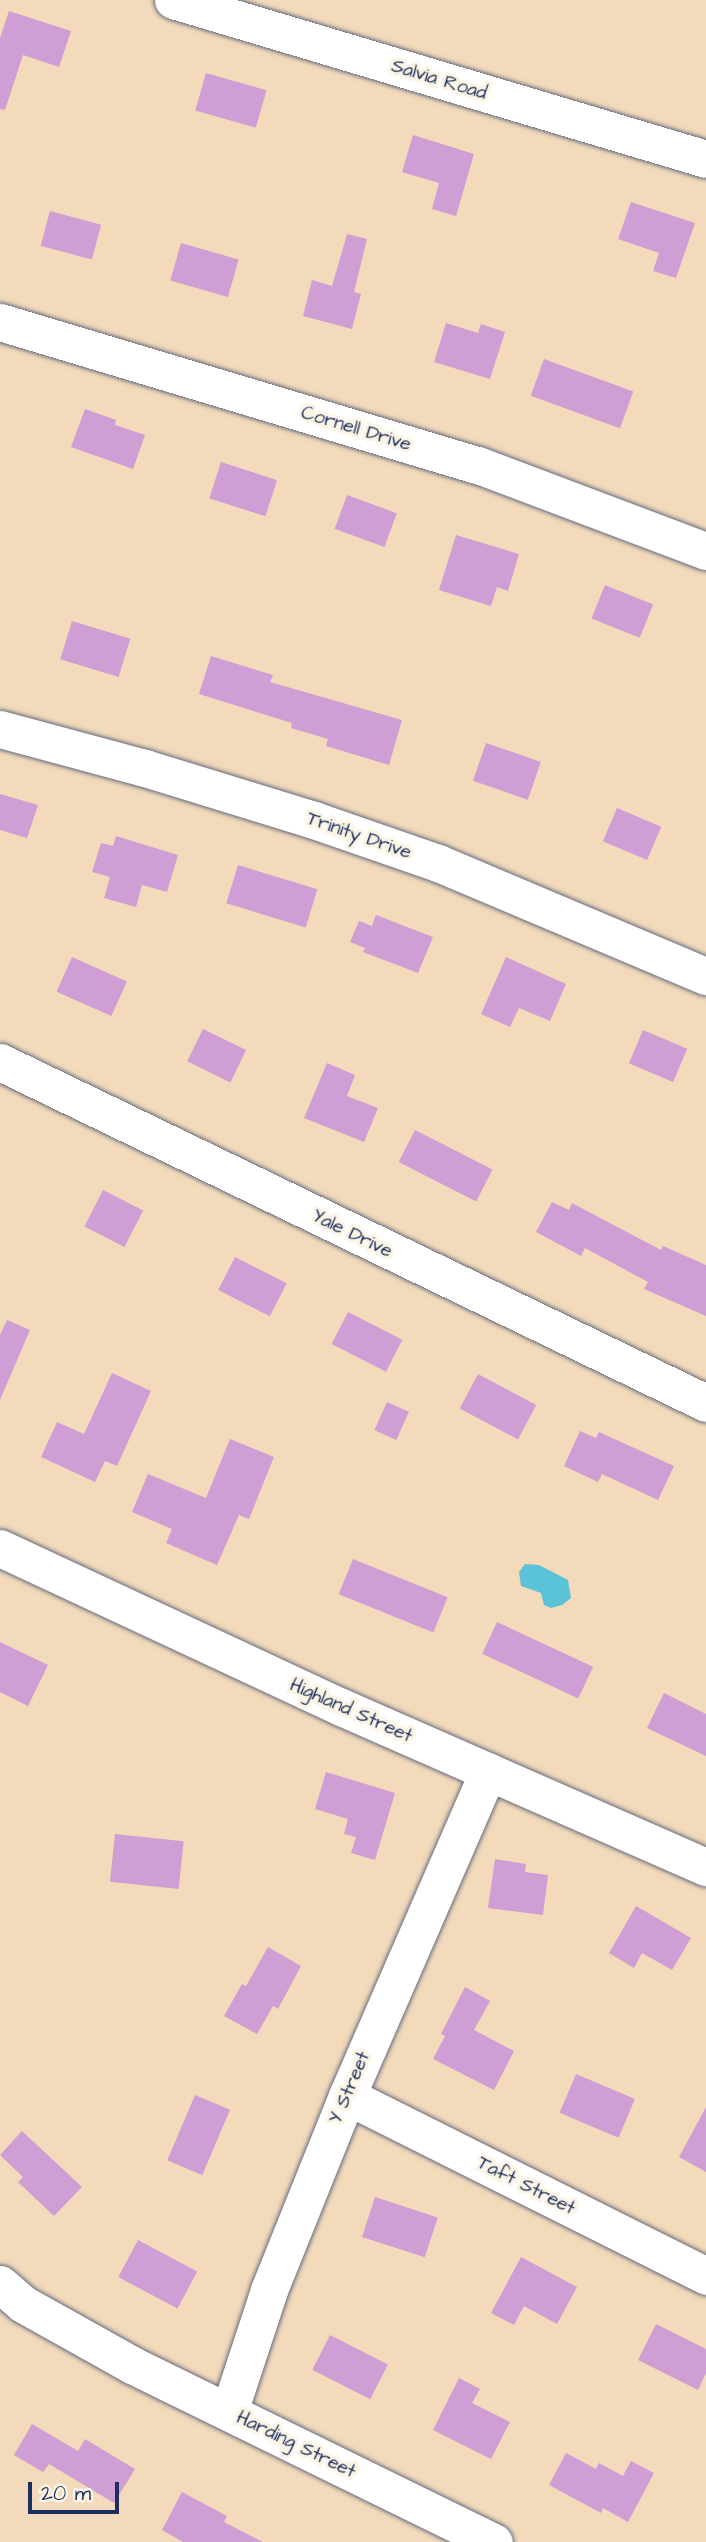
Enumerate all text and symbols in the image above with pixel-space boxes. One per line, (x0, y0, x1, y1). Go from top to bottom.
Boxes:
street label: Salvia Road (389, 55, 489, 105)
street label: Cornell Drive (298, 401, 414, 457)
street label: Trinity Drive (304, 807, 414, 865)
street label: Yale Drive (308, 1205, 396, 1263)
street label: Highland Street (286, 1674, 416, 1748)
street label: Y Street (325, 2048, 375, 2128)
street label: Taft Street (473, 2152, 579, 2220)
street label: Harding Street (233, 2406, 359, 2484)
scale bar (32, 2468, 122, 2512)
text: 20 m (41, 2479, 91, 2508)

